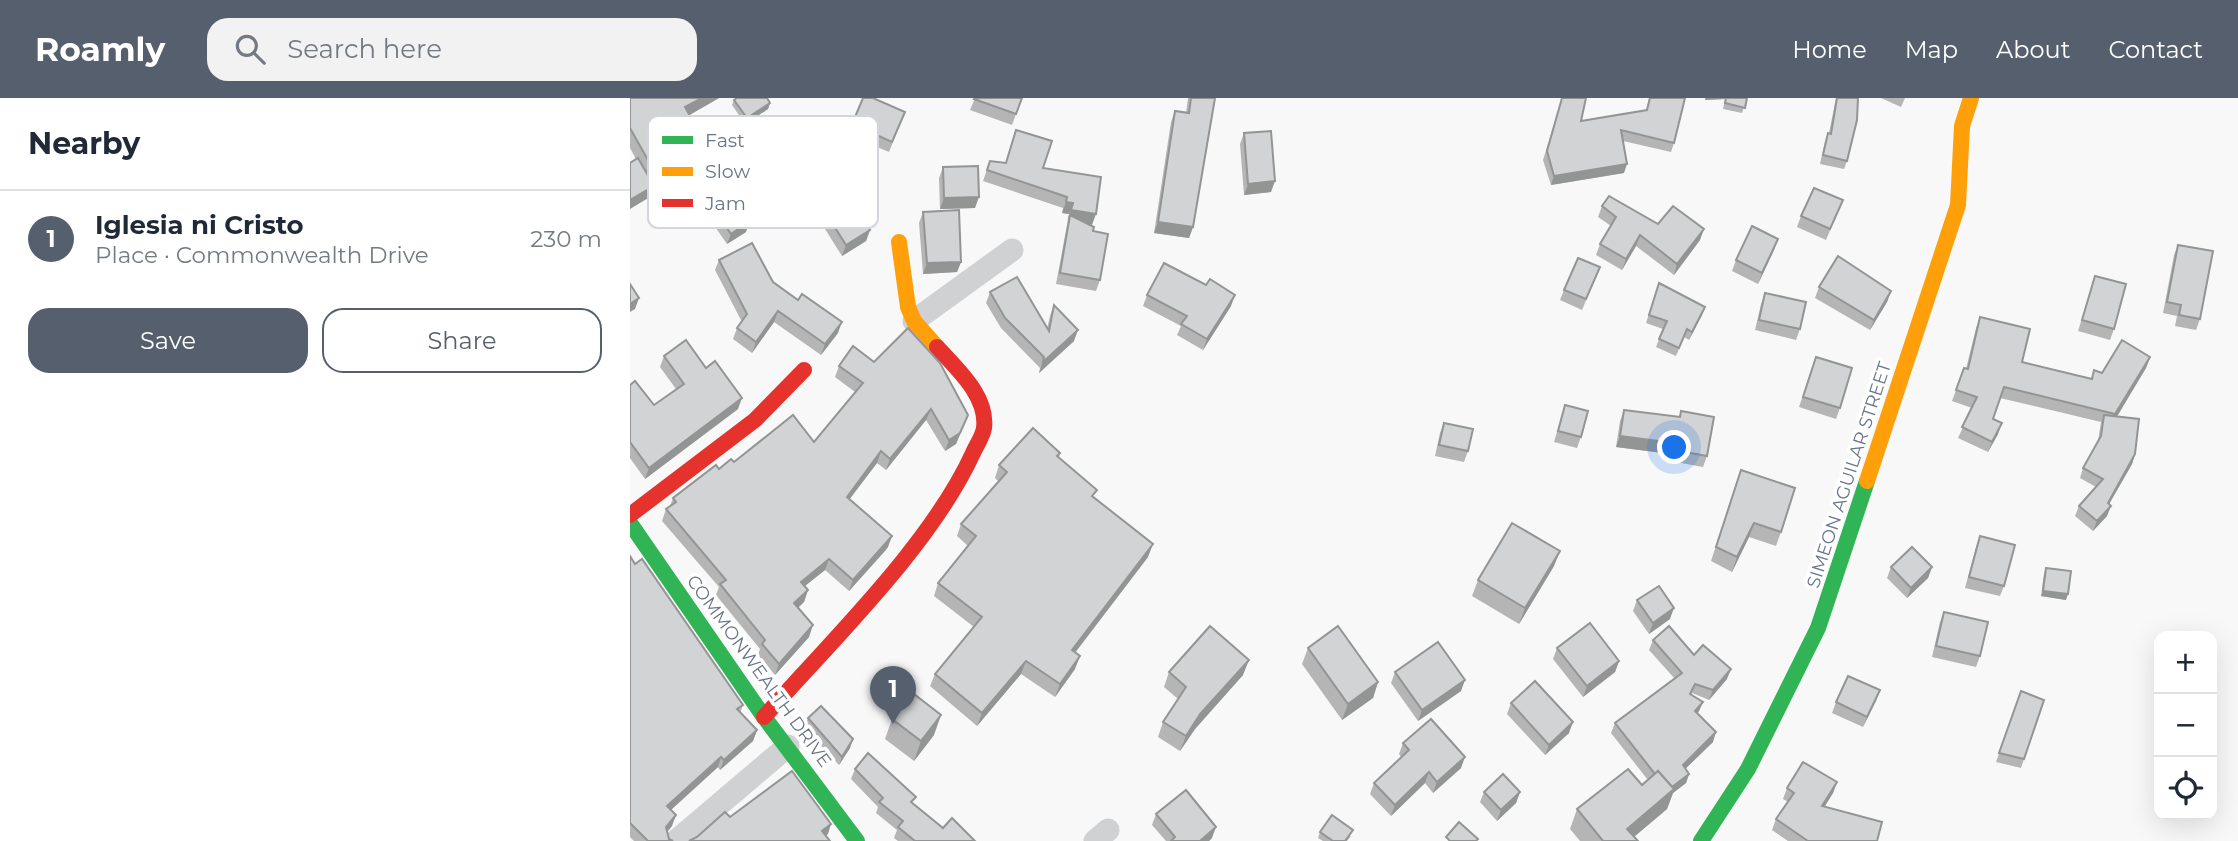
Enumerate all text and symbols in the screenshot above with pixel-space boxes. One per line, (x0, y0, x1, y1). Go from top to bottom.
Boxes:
search box (207, 18, 697, 81)
text: Roamly (35, 29, 165, 69)
icon: search (231, 30, 269, 68)
text: Search here (287, 33, 442, 65)
text: Home (1792, 35, 1867, 64)
text: Map (1905, 35, 1958, 64)
text: About (1996, 35, 2070, 64)
text: Contact (2108, 35, 2203, 64)
legend (648, 116, 878, 228)
text: Nearby (28, 125, 140, 162)
text: Fast (705, 129, 745, 152)
text: Slow (705, 160, 750, 183)
text: Jam (704, 192, 746, 215)
text: Iglesia ni Cristo (95, 209, 304, 241)
text: 1 (46, 225, 56, 253)
text: 230 m (530, 225, 602, 253)
text: Place · Commonwealth Drive (95, 241, 429, 269)
button: Save (28, 308, 308, 373)
button: Share (322, 308, 602, 373)
street label: SIMEON AGUILAR STREET (1802, 359, 1896, 591)
your location (1657, 430, 1691, 464)
street label: COMMONWEALTH DRIVE (682, 571, 836, 771)
map controls (2154, 631, 2217, 820)
button: + (2154, 631, 2217, 694)
pin: 1 (870, 666, 916, 724)
button: − (2154, 694, 2217, 757)
button: locate (2154, 757, 2217, 820)

